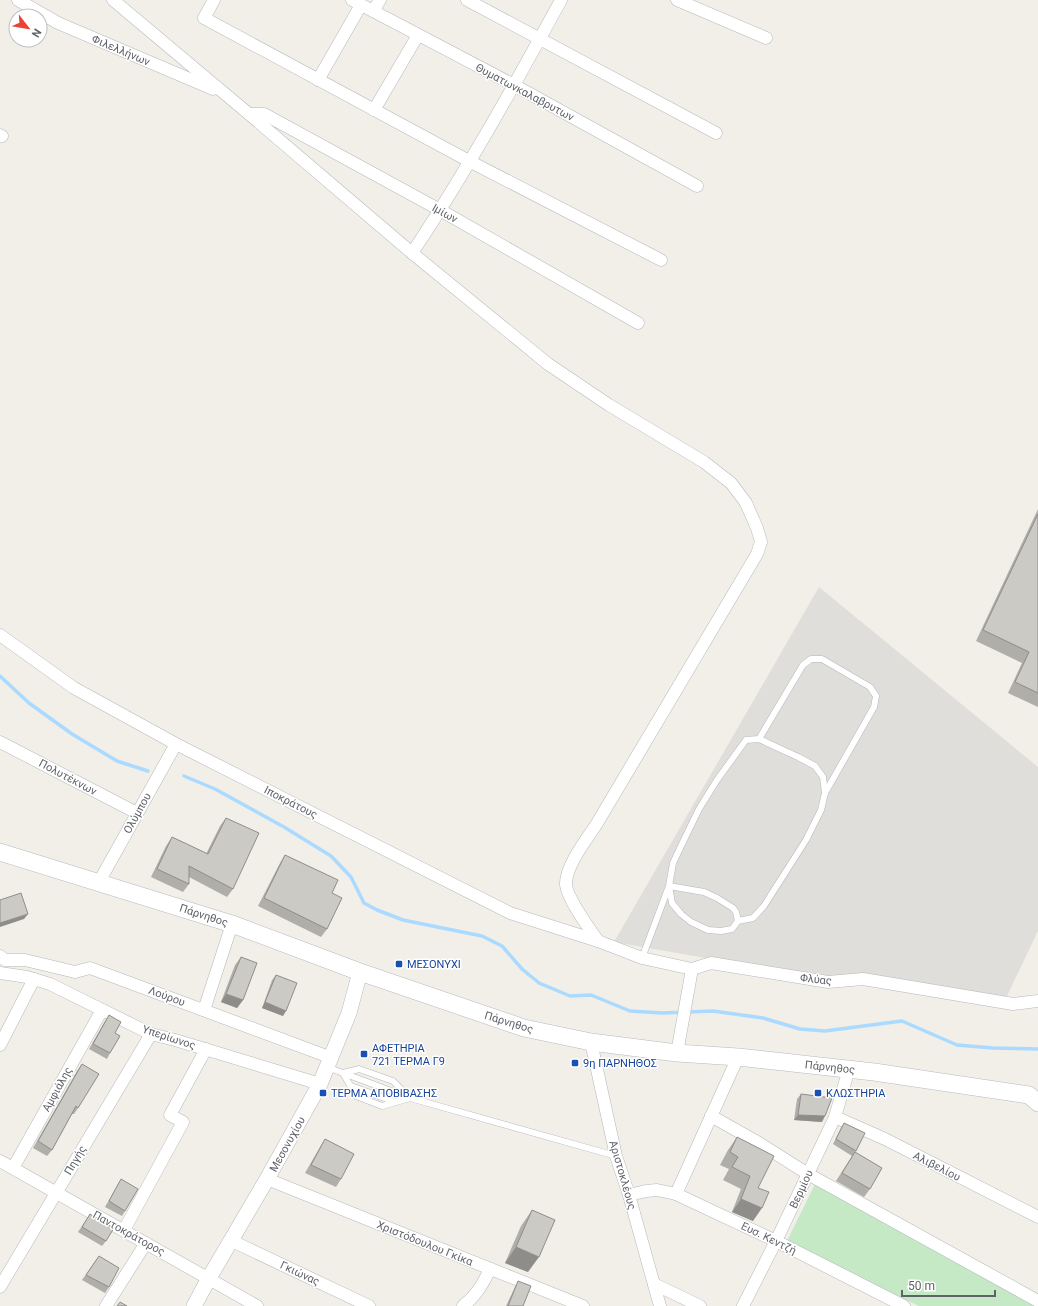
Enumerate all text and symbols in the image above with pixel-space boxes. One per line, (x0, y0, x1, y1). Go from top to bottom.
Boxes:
north arrow (8, 8, 48, 48)
text: N (28, 26, 44, 40)
street label: Φιλελλήνων (90, 32, 152, 69)
street label: Θυματωνκαλαβρυτων (473, 61, 577, 124)
street label: Ιμίων (430, 201, 460, 226)
street label: Πολυτέκνων (37, 757, 99, 798)
street label: Ιποκράτους (262, 783, 320, 821)
street label: Ολύμπου (121, 791, 154, 836)
street label: Πάρνηθος (178, 902, 230, 929)
place label: ΜΕΣΟΝΥΧΙ (407, 958, 461, 971)
marker: ΜΕΣΟΝΥΧΙ (394, 959, 404, 969)
street label: Φλύας (799, 971, 833, 988)
street label: Λούρου (147, 984, 187, 1009)
street label: Πάρνηθος (483, 1009, 535, 1036)
street label: Υπερίωνος (141, 1023, 197, 1052)
place label: ΑΦΕΤΗΡΙΑ 721 ΤΕΡΜΑ Γ9 (372, 1042, 445, 1068)
marker: ΑΦΕΤΗΡΙΑ 721 ΤΕΡΜΑ Γ9 (359, 1049, 369, 1059)
place label: 9η ΠΑΡΝΗΘΟΣ (583, 1057, 657, 1070)
marker: 9η ΠΑΡΝΗΘΟΣ (570, 1058, 580, 1068)
street label: Πάρνηθος (804, 1058, 856, 1077)
street label: Αμφιάλης (40, 1065, 75, 1114)
place label: ΤΕΡΜΑ ΑΠΟΒΙΒΑΣΗΣ (331, 1087, 437, 1100)
place label: ΚΛΩΣΤΗΡΙΑ (826, 1087, 886, 1100)
marker: ΤΕΡΜΑ ΑΠΟΒΙΒΑΣΗΣ (318, 1088, 328, 1098)
marker: ΚΛΩΣΤΗΡΙΑ (813, 1088, 823, 1098)
street label: Μεσονυχίου (267, 1114, 308, 1174)
street label: Αριστοκλέους (606, 1139, 639, 1211)
street label: Πηγής (62, 1143, 89, 1177)
street label: Αλιβελίου (911, 1149, 963, 1184)
street label: Βερμίου (787, 1168, 816, 1211)
street label: Παντοκράτορος (91, 1208, 167, 1259)
street label: Χριστόδουλου Γκίκα (375, 1218, 476, 1269)
street label: Ευσ. Κεντζή (739, 1219, 799, 1257)
street label: Γκιώνας (278, 1259, 322, 1288)
scale bar (902, 1272, 995, 1298)
text: 50 m (908, 1279, 935, 1293)

